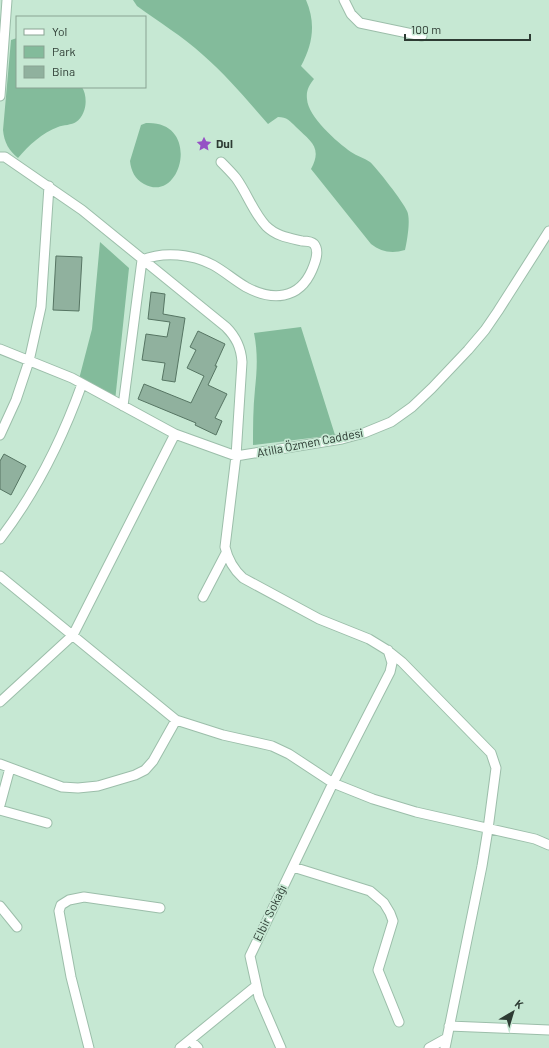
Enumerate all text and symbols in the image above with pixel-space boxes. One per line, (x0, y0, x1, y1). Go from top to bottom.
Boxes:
legend (16, 16, 146, 88)
scale bar (405, 16, 530, 42)
text: 100 m (411, 22, 441, 36)
text: Yol (52, 24, 67, 38)
text: Park (52, 44, 76, 58)
text: Bina (52, 64, 75, 78)
place icon: Dul (195, 135, 213, 153)
place label: Dul (216, 136, 233, 150)
street label: Atilla Özmen Caddesi (255, 425, 364, 459)
street label: Elbir Sokağı (249, 882, 289, 943)
north arrow (493, 992, 533, 1032)
text: K (513, 996, 526, 1011)

